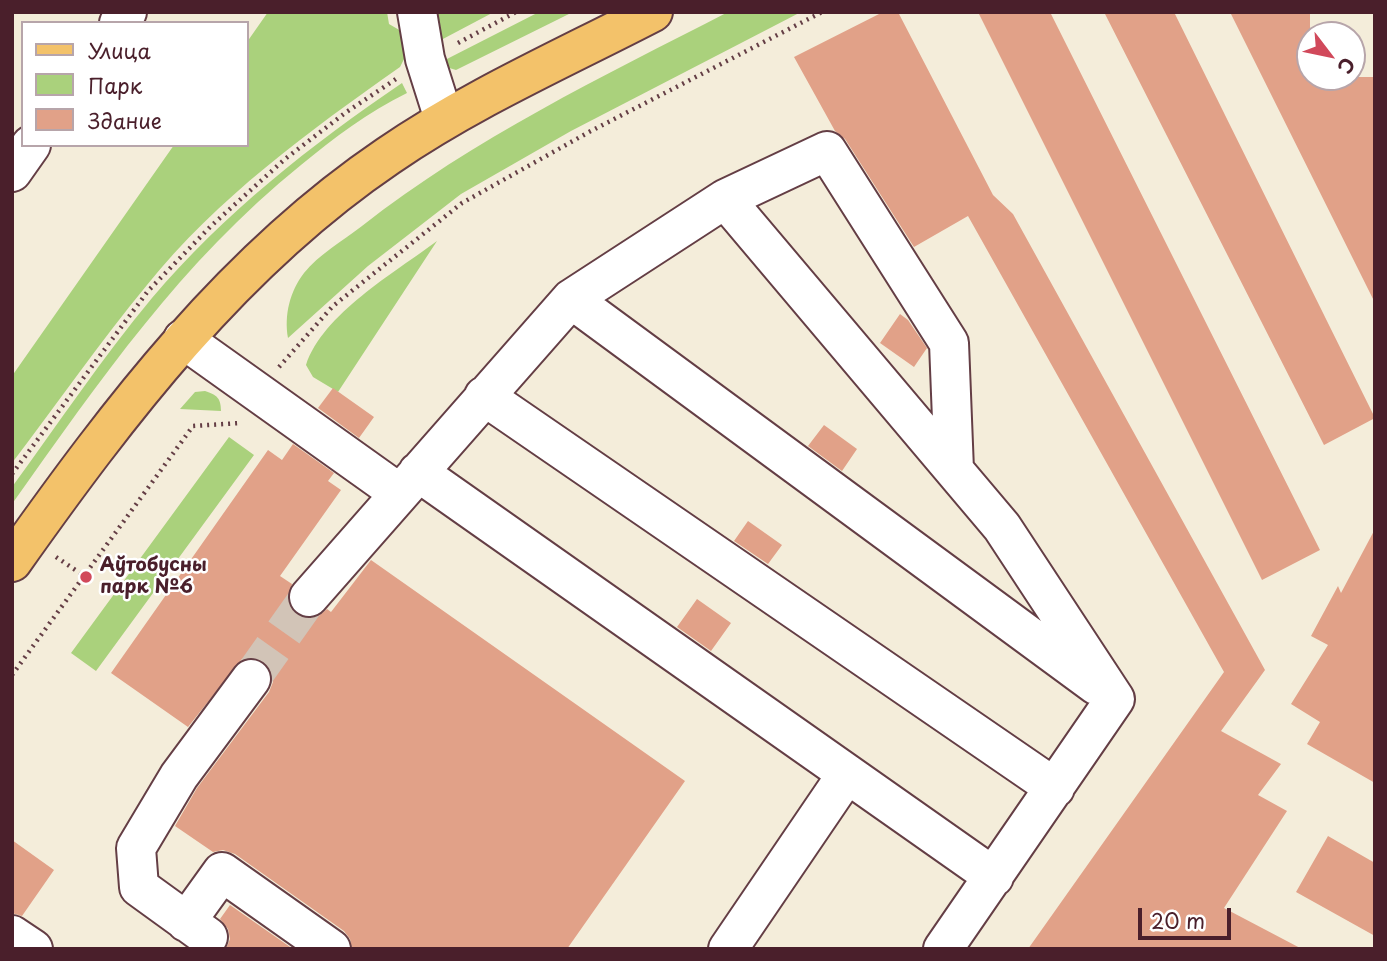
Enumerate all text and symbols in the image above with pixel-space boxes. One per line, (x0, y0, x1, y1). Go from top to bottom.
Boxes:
legend (21, 21, 248, 147)
north arrow (1296, 21, 1366, 91)
text: Улица (88, 34, 151, 66)
text: С (1331, 53, 1363, 80)
text: Парк (88, 69, 142, 101)
text: Здание (88, 104, 162, 136)
place label: Аўтобусны парк №6 (100, 555, 207, 599)
marker: Аўтобусны парк №6 (78, 569, 94, 585)
scale bar (1142, 894, 1235, 938)
text: 20 m (1151, 904, 1205, 936)

